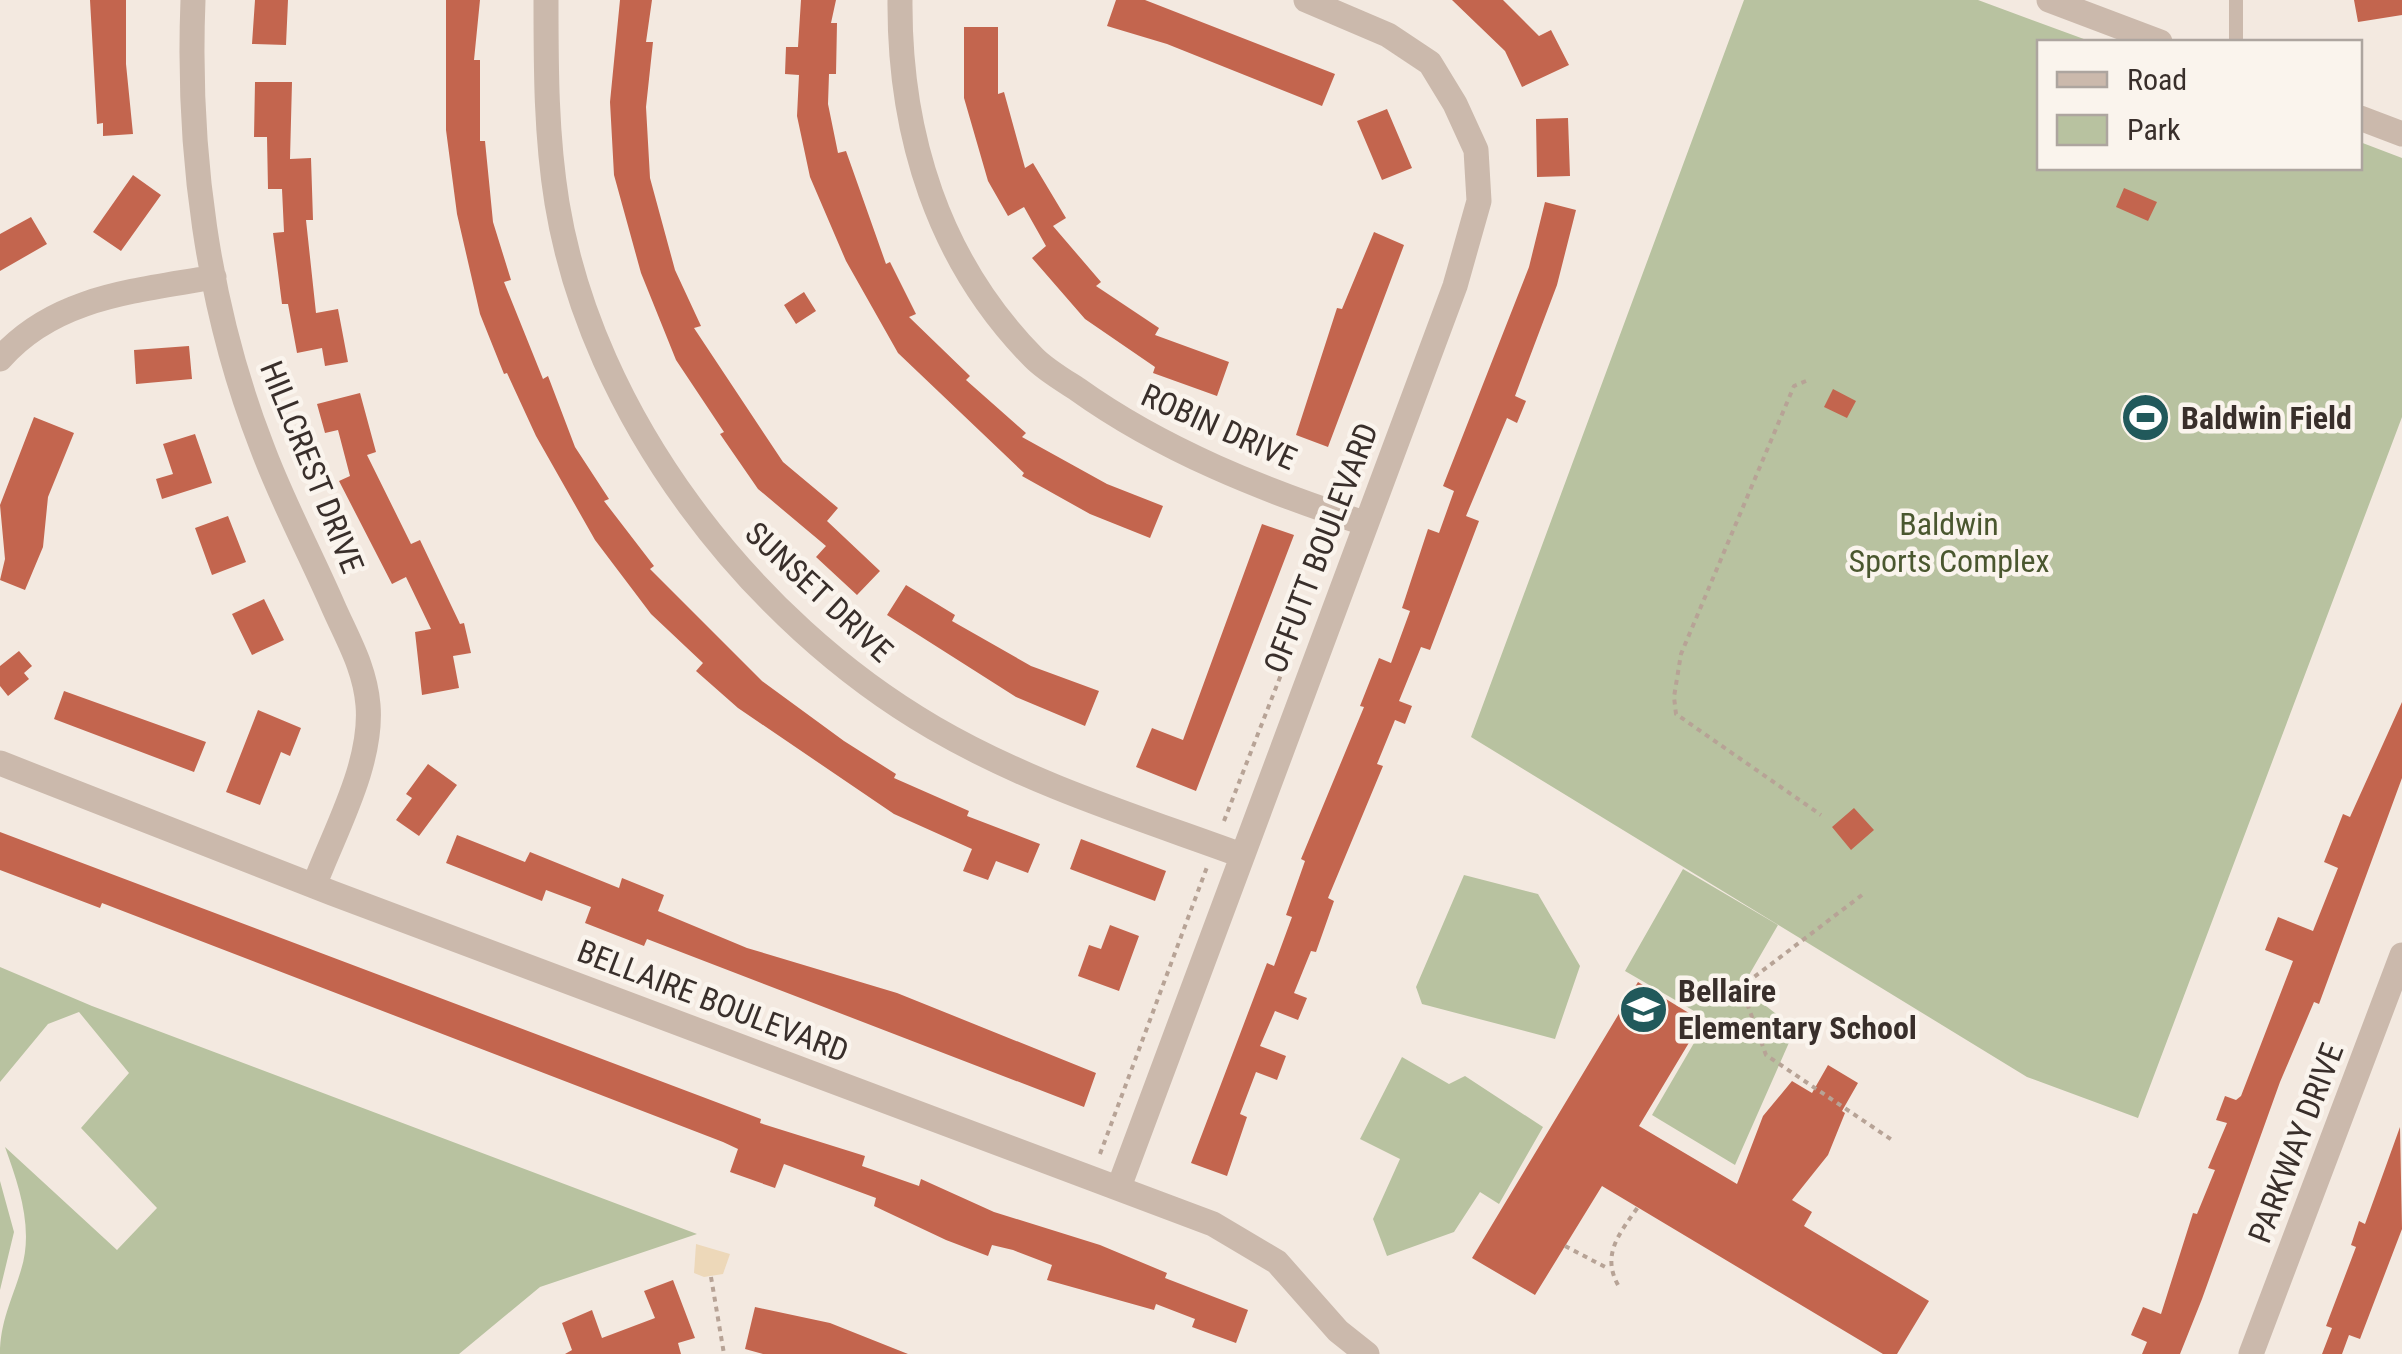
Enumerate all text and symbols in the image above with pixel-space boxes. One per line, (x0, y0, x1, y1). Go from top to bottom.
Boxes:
legend (2037, 40, 2362, 170)
text: Road (2127, 62, 2187, 97)
text: Park (2127, 112, 2181, 147)
street label: HILLCREST DRIVE (252, 355, 372, 579)
street label: ROBIN DRIVE (1135, 376, 1303, 478)
sports icon: Baldwin Field (2120, 392, 2172, 444)
place label: Baldwin Field (2181, 399, 2352, 437)
street label: OFFUTT BOULEVARD (1256, 418, 1386, 678)
park label: Baldwin Sports Complex (1849, 505, 2049, 580)
street label: SUNSET DRIVE (737, 514, 901, 670)
street label: BELLAIRE BOULEVARD (572, 932, 854, 1070)
place label: Bellaire Elementary School (1678, 972, 1917, 1047)
school or university icon: Bellaire Elementary School (1617, 983, 1669, 1035)
street label: PARKWAY DRIVE (2241, 1038, 2351, 1248)

